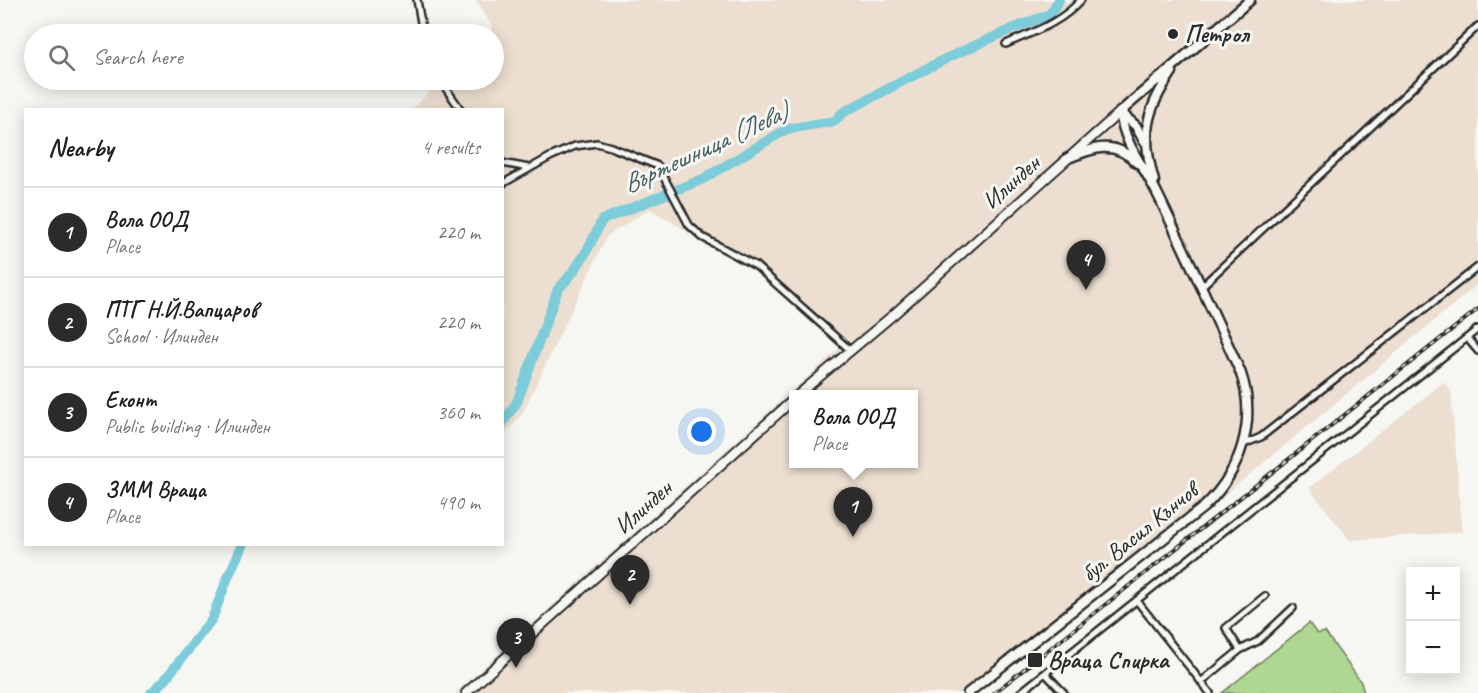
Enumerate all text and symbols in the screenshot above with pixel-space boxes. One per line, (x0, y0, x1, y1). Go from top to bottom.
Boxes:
place label: Петрол (1185, 19, 1251, 49)
search box (24, 24, 504, 90)
marker: Петрол (1166, 27, 1180, 41)
icon: search (45, 41, 78, 74)
text: Search here (93, 43, 183, 71)
water label: Въртешница (Лева) (617, 93, 798, 201)
text: Nearby (48, 131, 113, 164)
text: 4 results (421, 135, 480, 160)
street label: Илинден (976, 147, 1048, 216)
text: Вола ООД (105, 206, 188, 234)
text: 1 (63, 220, 72, 245)
text: 220 m (437, 220, 480, 245)
text: Place (105, 234, 140, 259)
pin: 4 (1066, 240, 1106, 290)
text: ПТГ Н.Й.Вапцаров (105, 296, 257, 324)
text: 2 (63, 310, 72, 335)
text: 220 m (437, 310, 480, 335)
text: School · Илинден (105, 324, 218, 349)
text: Еконт (105, 386, 157, 414)
popup (789, 390, 918, 468)
text: 3 (63, 400, 72, 425)
text: 360 m (437, 400, 480, 425)
text: Вола ООД (812, 403, 895, 431)
text: Public building · Илинден (105, 414, 270, 439)
your location (687, 417, 716, 446)
text: Place (812, 431, 847, 456)
street label: Илинден (608, 472, 680, 541)
street label: бул. Васил Кънчов (1074, 473, 1207, 588)
text: ЗММ Враца (105, 476, 206, 504)
pin: 1 (834, 488, 872, 537)
text: 4 (63, 490, 72, 515)
text: 490 m (437, 490, 480, 515)
text: Place (105, 504, 140, 529)
pin: 2 (610, 556, 650, 605)
map controls (1406, 567, 1460, 675)
button: + (1406, 567, 1460, 621)
pin: 3 (496, 618, 536, 668)
button: − (1406, 621, 1460, 675)
place label: Враца Спирка (1048, 645, 1171, 675)
marker: Враца Спирка (1026, 651, 1044, 669)

